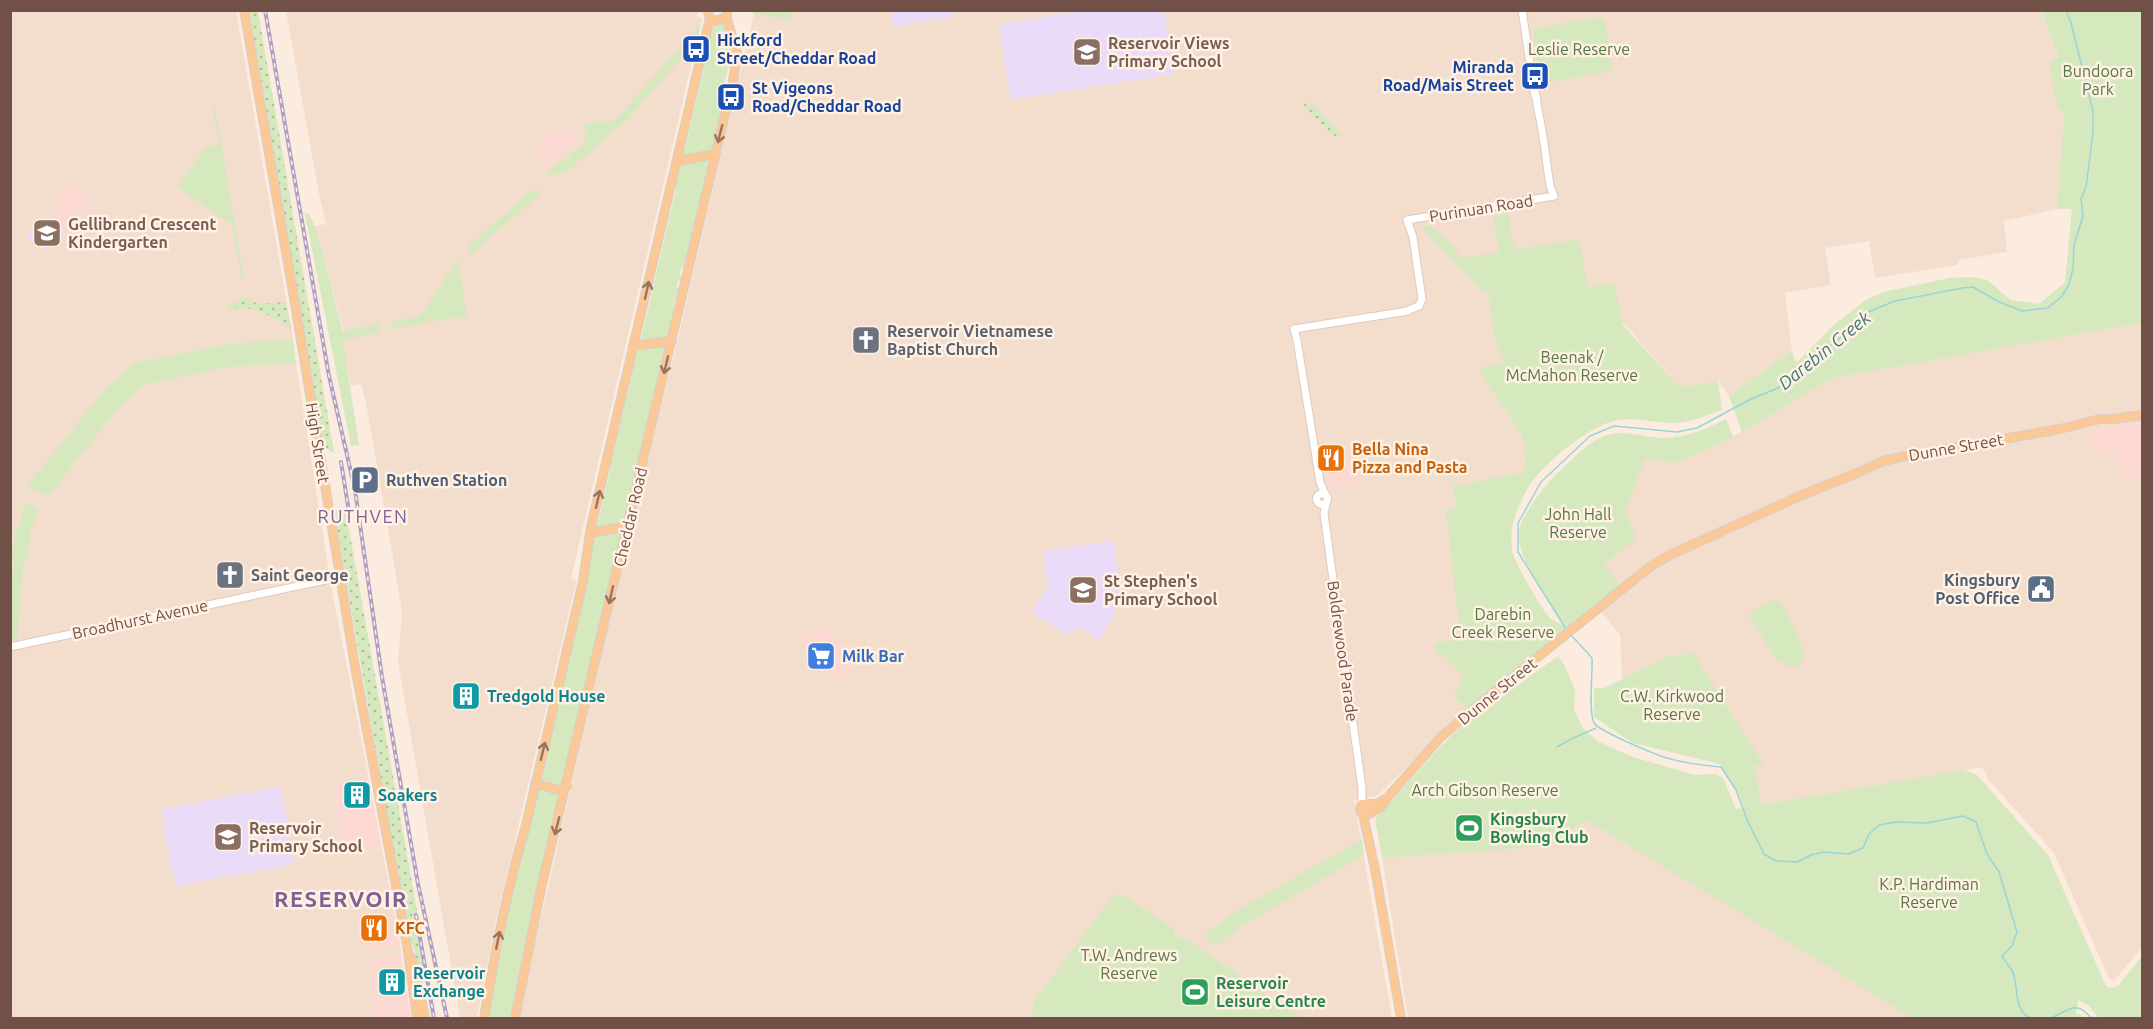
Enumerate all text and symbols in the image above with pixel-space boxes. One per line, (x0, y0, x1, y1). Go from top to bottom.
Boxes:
place label: Hickford Street/Cheddar Road (717, 31, 876, 67)
bus stop icon: Hickford Street/Cheddar Road (680, 33, 712, 65)
place label: Reservoir Views Primary School (1108, 34, 1230, 70)
school or university icon: Reservoir Views Primary School (1071, 36, 1103, 68)
park label: Leslie Reserve (1528, 40, 1630, 58)
place label: Miranda Road/Mais Street (1383, 58, 1514, 94)
bus stop icon: Miranda Road/Mais Street (1519, 60, 1551, 92)
park label: Bundoora Park (2063, 62, 2133, 98)
place label: St Vigeons Road/Cheddar Road (752, 79, 902, 115)
bus stop icon: St Vigeons Road/Cheddar Road (715, 81, 747, 113)
one-way arrow (714, 124, 726, 143)
street label: Purinuan Road (1428, 191, 1534, 225)
place label: Gellibrand Crescent Kindergarten (68, 215, 216, 251)
school or university icon: Gellibrand Crescent Kindergarten (31, 217, 63, 249)
one-way arrow (641, 280, 653, 299)
water label: Darebin Creek (1774, 306, 1875, 393)
place label: Reservoir Vietnamese Baptist Church (887, 322, 1053, 358)
church icon: Reservoir Vietnamese Baptist Church (850, 324, 882, 356)
park label: Beenak / McMahon Reserve (1506, 348, 1638, 384)
one-way arrow (660, 354, 671, 374)
street label: High Street (303, 401, 333, 485)
street label: Dunne Street (1907, 430, 2005, 464)
place label: Bella Nina Pizza and Pasta (1352, 440, 1467, 476)
restaurant icon: Bella Nina Pizza and Pasta (1315, 442, 1347, 474)
parking icon: Ruthven Station (349, 464, 381, 496)
street label: Cheddar Road (610, 466, 650, 568)
place label: Ruthven Station (386, 471, 507, 489)
one-way arrow (592, 489, 604, 508)
park label: John Hall Reserve (1545, 505, 1611, 541)
district label: RUTHVEN (318, 506, 408, 526)
church icon: Saint George (214, 559, 246, 591)
place label: Saint George (251, 566, 348, 584)
place label: Kingsbury Post Office (1935, 571, 2020, 607)
place label: St Stephen's Primary School (1104, 572, 1218, 608)
public building icon: Kingsbury Post Office (2025, 573, 2057, 605)
school or university icon: St Stephen's Primary School (1067, 574, 1099, 606)
street label: Boldrewood Parade (1324, 579, 1362, 723)
one-way arrow (605, 585, 617, 604)
street label: Broadhurst Avenue (70, 596, 210, 642)
park label: Darebin Creek Reserve (1452, 605, 1554, 641)
supermarket icon: Milk Bar (805, 640, 837, 672)
place label: Milk Bar (842, 647, 905, 665)
street label: Dunne Street (1454, 653, 1540, 728)
building icon: Tredgold House (450, 680, 482, 712)
place label: Tredgold House (487, 687, 606, 705)
park label: C.W. Kirkwood Reserve (1620, 687, 1724, 723)
one-way arrow (537, 741, 549, 760)
building icon: Soakers (341, 779, 373, 811)
park label: Arch Gibson Reserve (1411, 781, 1559, 799)
place label: Soakers (378, 786, 437, 804)
place label: Kingsbury Bowling Club (1490, 810, 1589, 846)
sports icon: Kingsbury Bowling Club (1453, 812, 1485, 844)
one-way arrow (550, 816, 562, 835)
place label: Reservoir Primary School (249, 819, 363, 855)
school or university icon: Reservoir Primary School (212, 821, 244, 853)
park label: K.P. Hardiman Reserve (1879, 875, 1979, 911)
district label: RESERVOIR (274, 886, 408, 911)
restaurant icon: KFC (358, 912, 390, 944)
place label: KFC (395, 919, 425, 937)
one-way arrow (493, 931, 504, 951)
park label: T.W. Andrews Reserve (1081, 946, 1177, 982)
place label: Reservoir Exchange (413, 964, 486, 1000)
building icon: Reservoir Exchange (376, 966, 408, 998)
place label: Reservoir Leisure Centre (1216, 974, 1326, 1010)
sports icon: Reservoir Leisure Centre (1179, 976, 1211, 1008)

